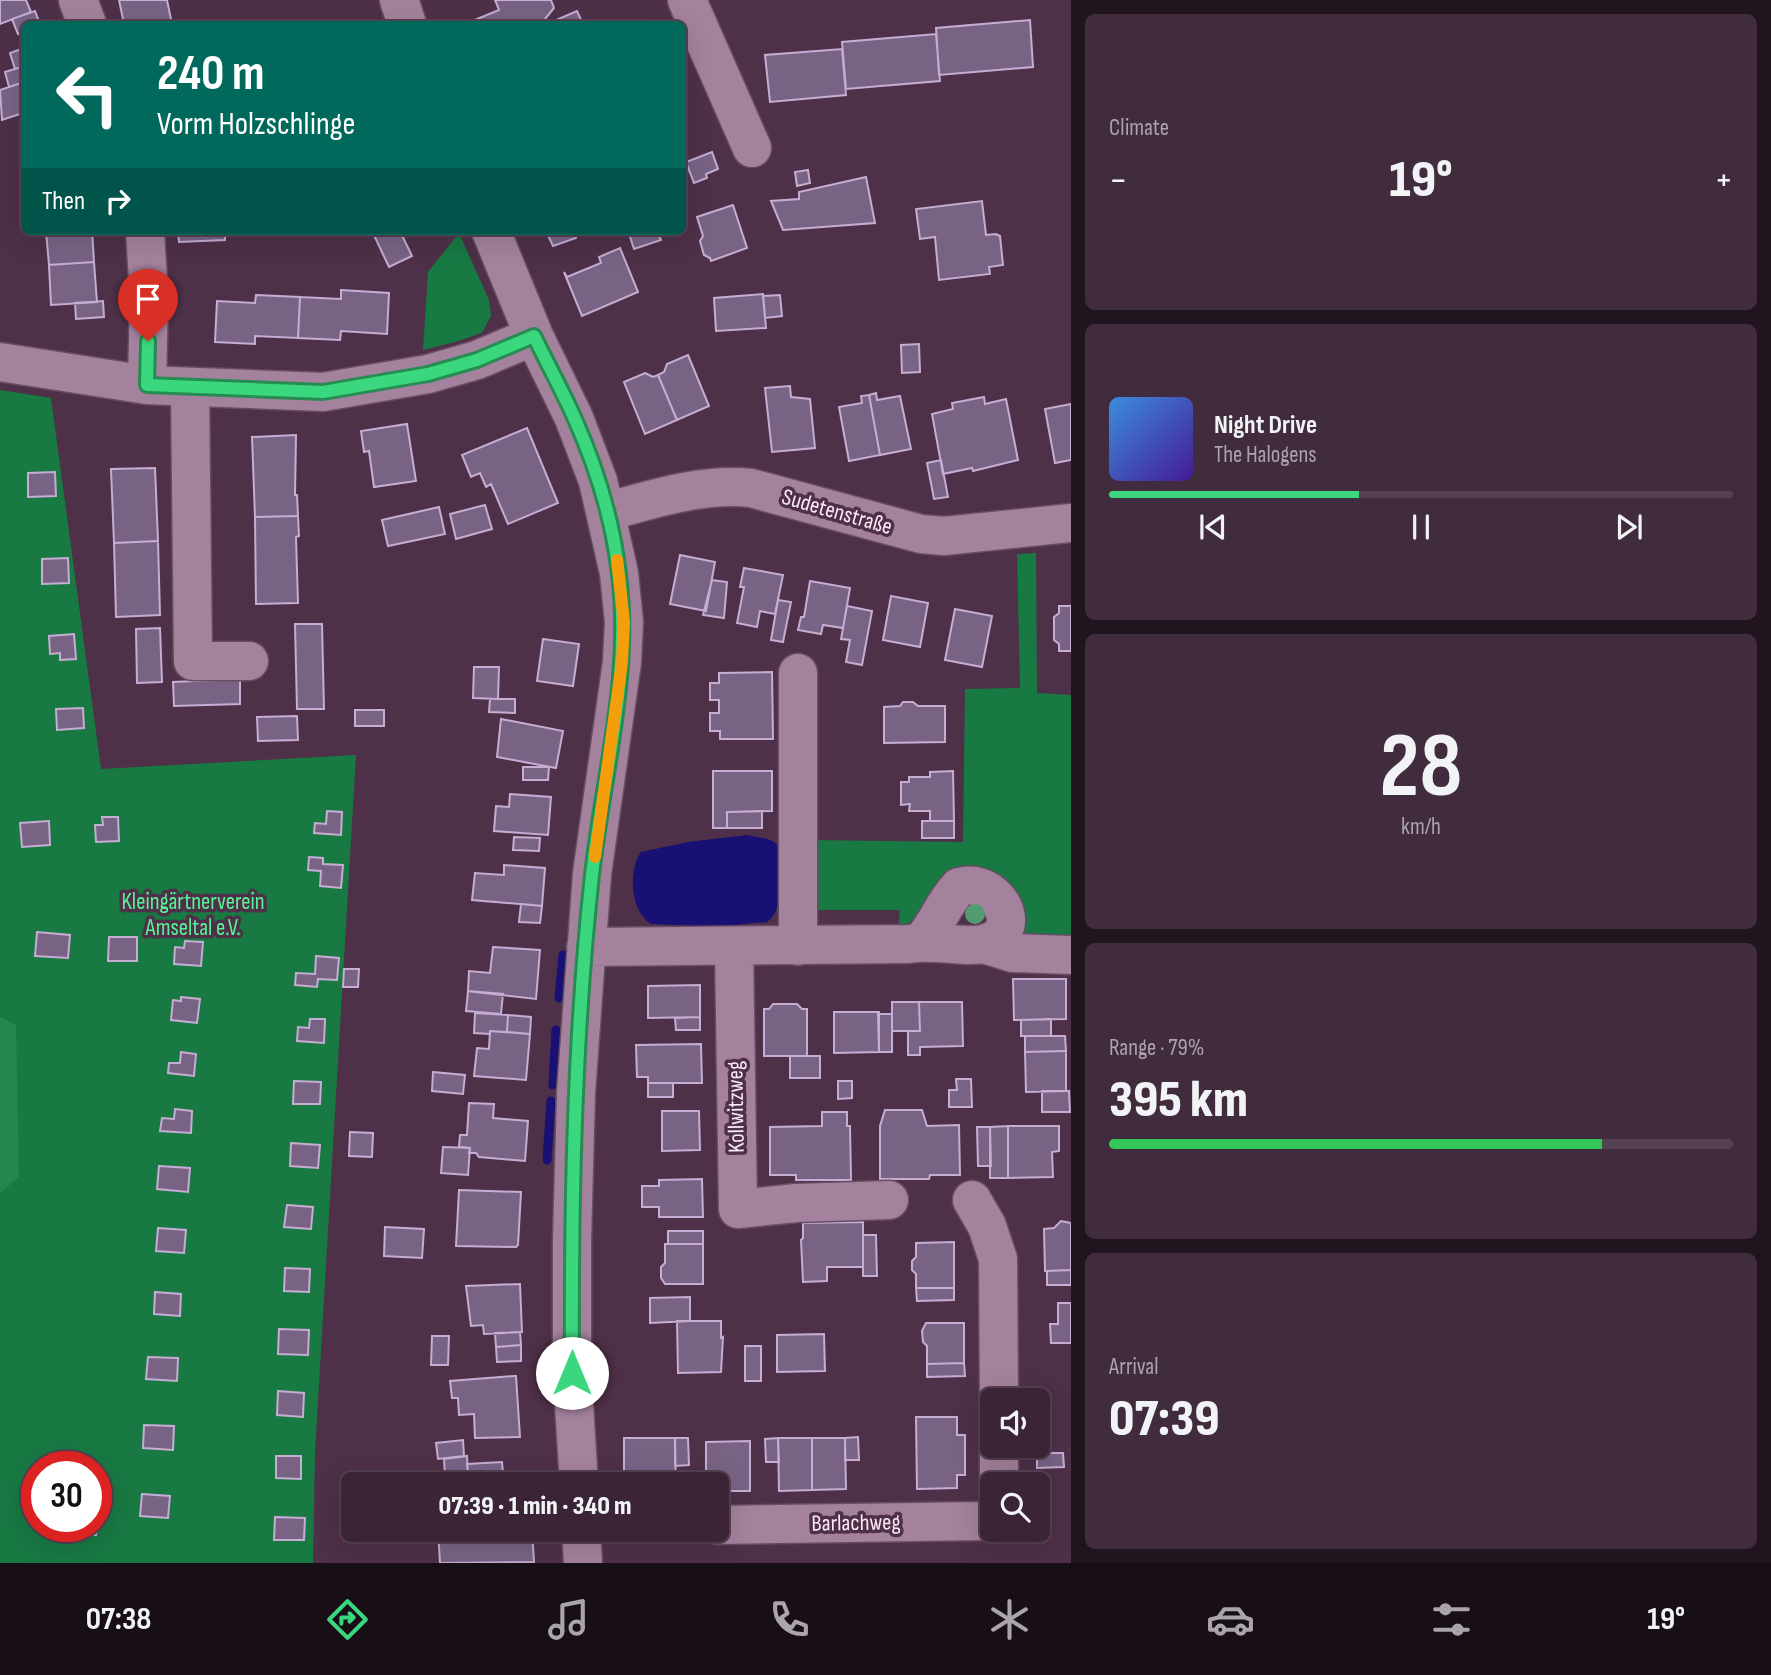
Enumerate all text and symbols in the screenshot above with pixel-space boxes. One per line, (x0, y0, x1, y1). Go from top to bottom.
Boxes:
text: 240 m (157, 45, 265, 104)
icon: left (42, 49, 133, 140)
text: Vorm Holzschlinge (157, 105, 355, 144)
text: Climate (1109, 114, 1169, 142)
text: 19° (1389, 149, 1453, 212)
text: − (1109, 158, 1128, 203)
text: + (1714, 158, 1733, 203)
icon: right (99, 182, 137, 220)
text: Then (42, 186, 85, 217)
pin (118, 269, 178, 341)
icon: arrive (129, 280, 167, 318)
text: Night Drive (1214, 410, 1317, 441)
text: The Halogens (1214, 441, 1317, 469)
street label: Sudetenstraße (779, 483, 895, 541)
icon: previous (1194, 508, 1232, 546)
icon: pause (1402, 508, 1440, 546)
icon: next (1610, 508, 1648, 546)
text: 28 (1380, 713, 1462, 822)
text: km/h (1401, 813, 1441, 841)
park label: Kleingärtnerverein Amseltal e.V. (121, 888, 265, 942)
text: Range · 79% (1109, 1034, 1204, 1062)
street label: Kollwitzweg (721, 1061, 751, 1153)
text: 395 km (1109, 1069, 1248, 1132)
position arrow (535, 1336, 609, 1410)
text: Arrival (1109, 1353, 1158, 1381)
map controls (980, 1388, 1050, 1542)
button: sound (980, 1388, 1050, 1458)
text: 07:39 (1109, 1388, 1220, 1451)
speed limit sign: 30 (21, 1451, 112, 1542)
button: search (980, 1472, 1050, 1542)
text: 07:39 · 1 min · 340 m (439, 1491, 631, 1522)
street label: Barlachweg (811, 1508, 901, 1538)
icon: directions (323, 1595, 372, 1644)
icon: music (544, 1595, 593, 1644)
icon: phone (765, 1595, 814, 1644)
icon: climate (985, 1595, 1034, 1644)
icon: car (1206, 1595, 1255, 1644)
icon: filters (1427, 1595, 1476, 1644)
text: 07:38 (86, 1600, 151, 1639)
text: 19° (1647, 1600, 1685, 1639)

